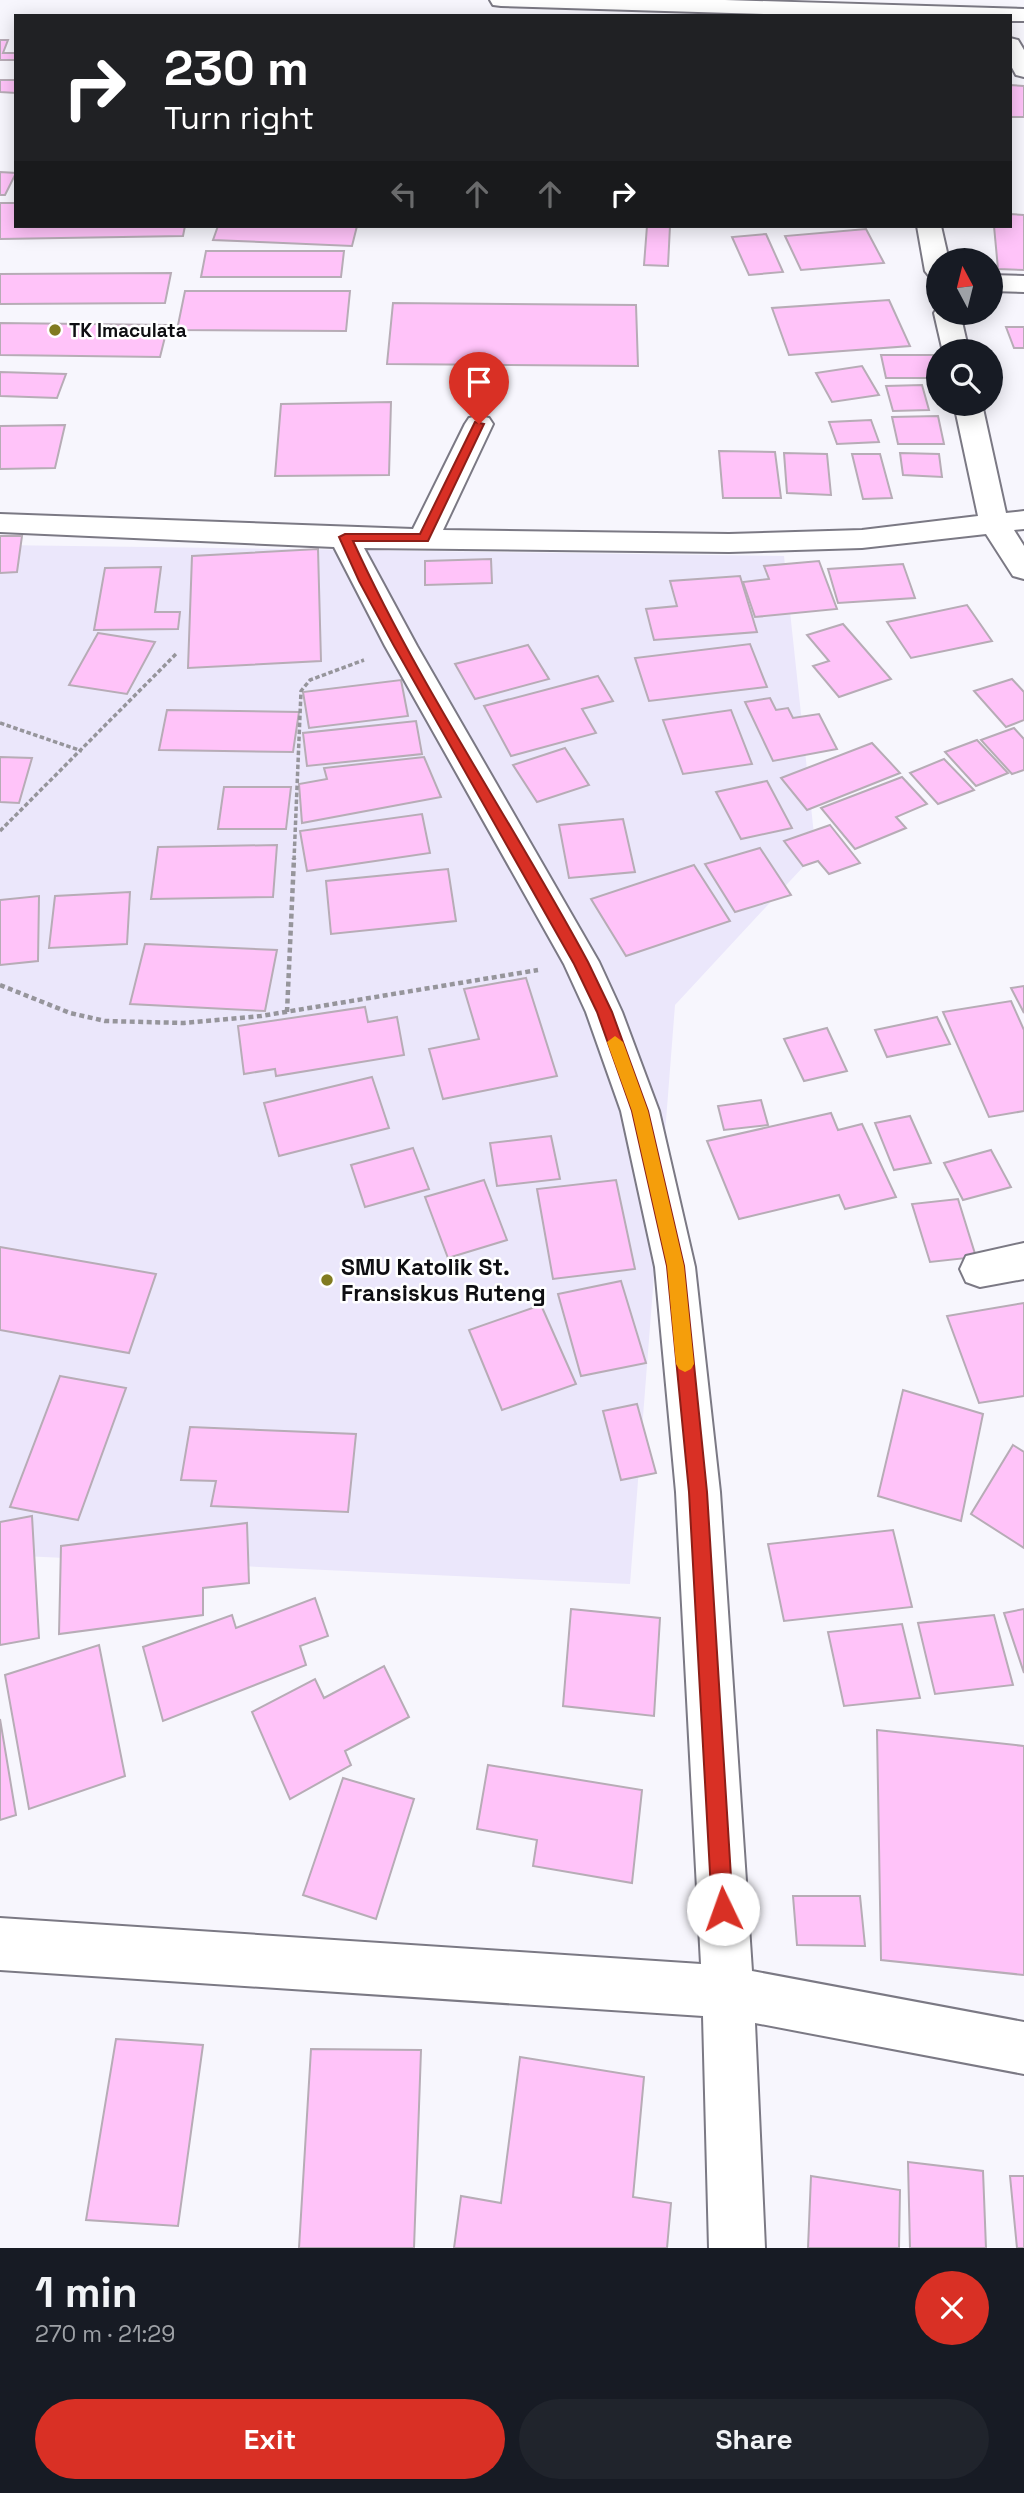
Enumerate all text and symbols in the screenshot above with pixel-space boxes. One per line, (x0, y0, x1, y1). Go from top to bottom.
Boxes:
text: 230 m (164, 37, 309, 99)
icon: right (49, 42, 140, 133)
text: Turn right (164, 98, 314, 138)
icon: left (385, 175, 423, 213)
icon: ahead (458, 175, 496, 213)
icon: ahead (531, 175, 569, 213)
icon: right (604, 175, 642, 213)
north arrow (926, 248, 1003, 326)
map controls (926, 248, 1003, 416)
place label: TK Imaculata (69, 318, 187, 343)
marker: TK Imaculata (47, 322, 63, 338)
button: search (926, 339, 1003, 416)
pin (449, 352, 509, 424)
icon: arrive (460, 363, 498, 401)
place label: SMU Katolik St. Fransiskus Ruteng (341, 1252, 546, 1308)
marker: SMU Katolik St. Fransiskus Ruteng (319, 1272, 335, 1288)
position arrow (686, 1872, 760, 1946)
text: 1 min (35, 2266, 138, 2319)
button: close (915, 2271, 989, 2345)
text: 270 m · 21:29 (35, 2319, 175, 2349)
button: Exit (35, 2399, 505, 2479)
button: Share (519, 2399, 989, 2479)

